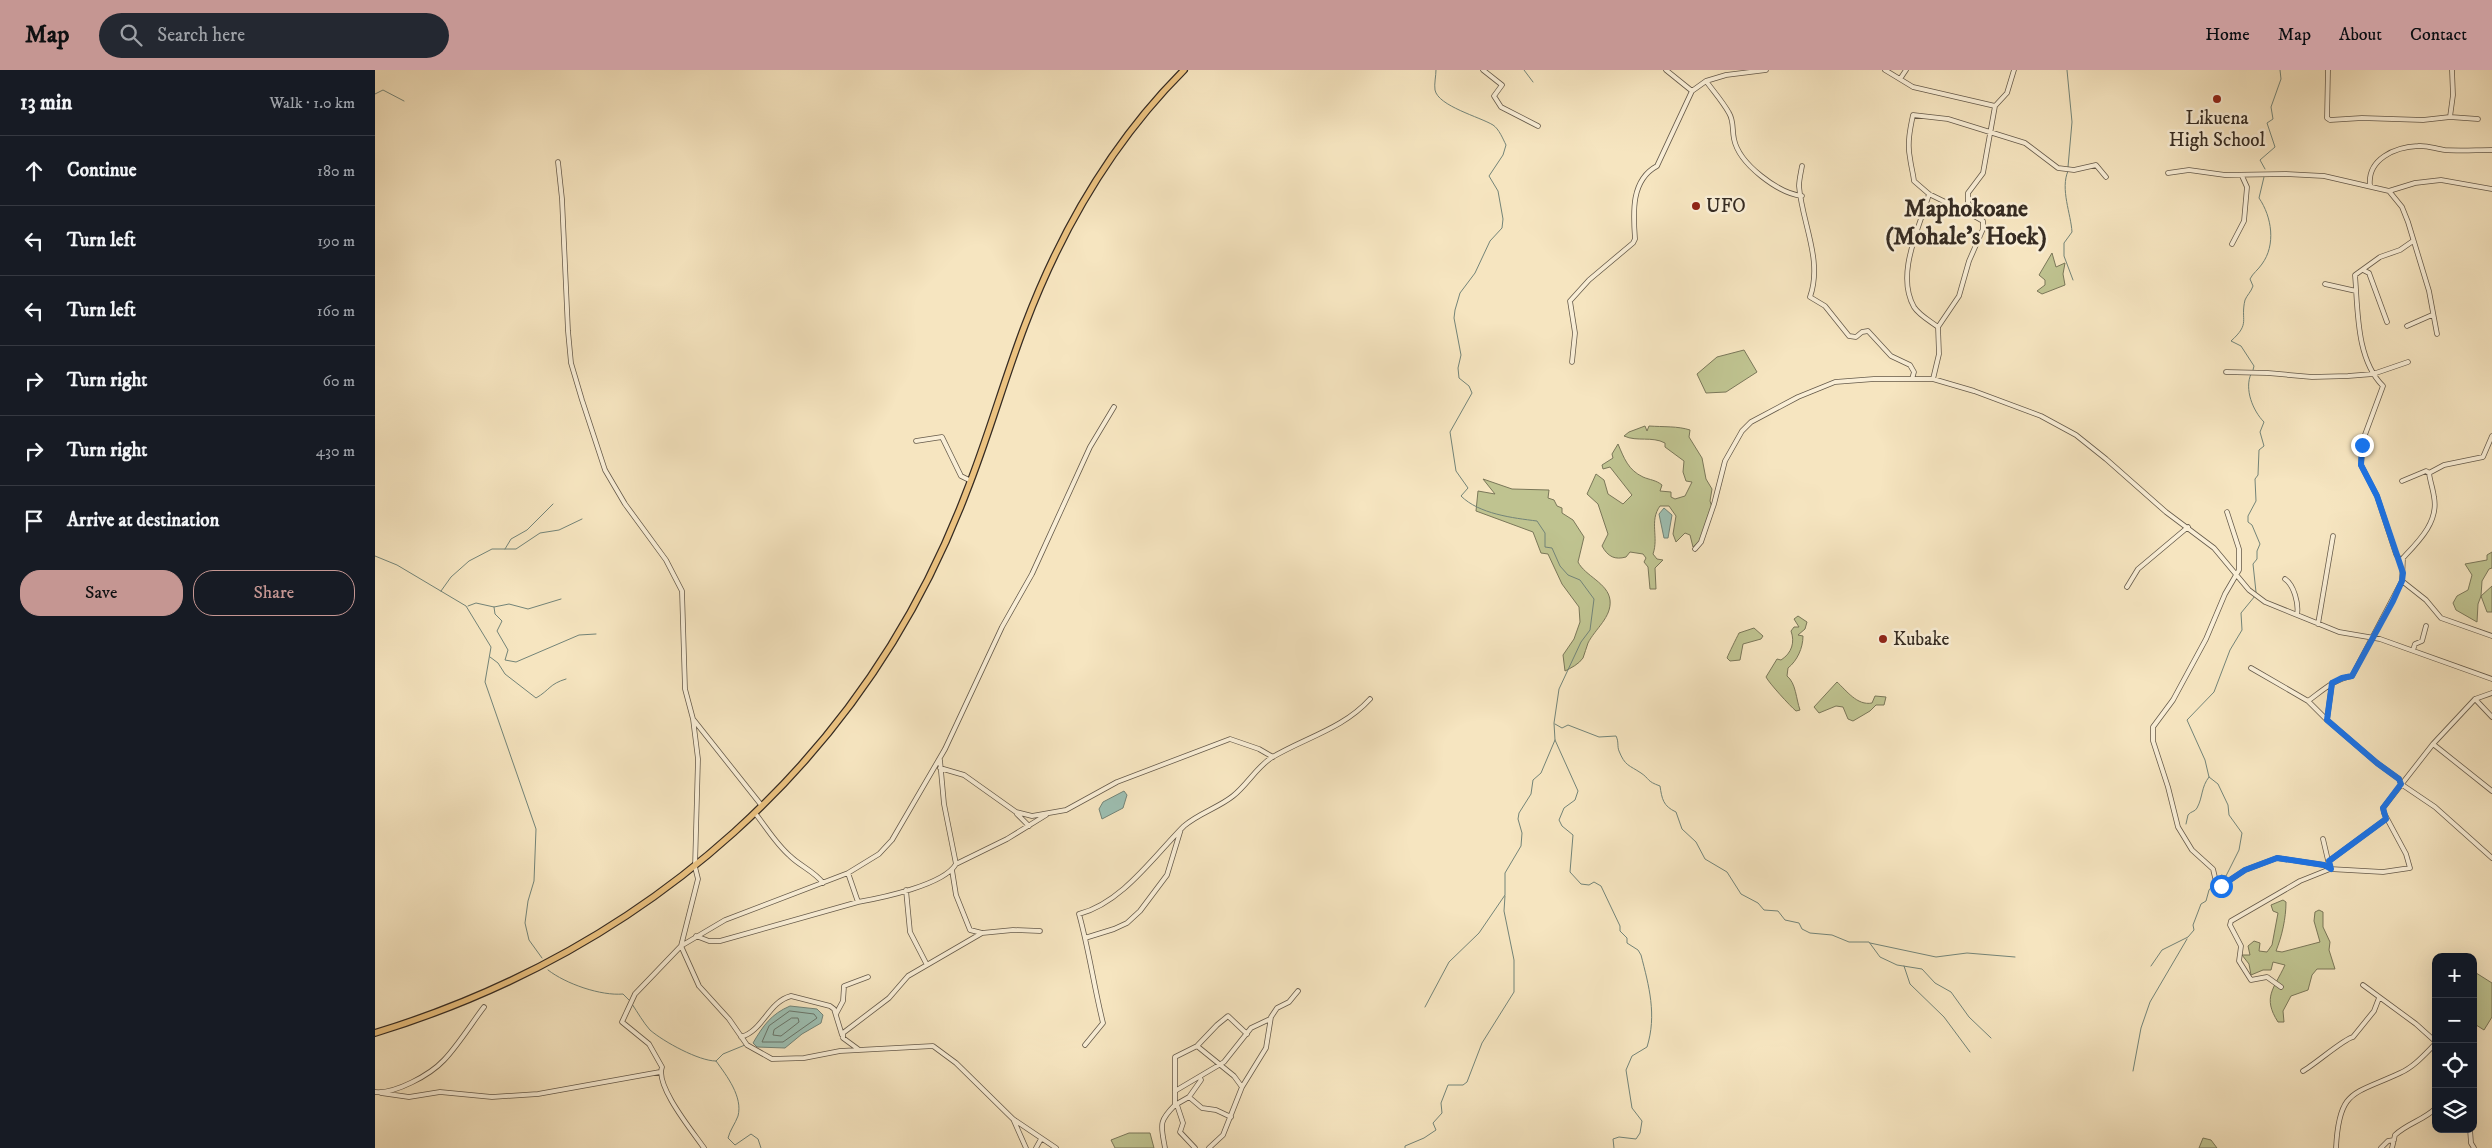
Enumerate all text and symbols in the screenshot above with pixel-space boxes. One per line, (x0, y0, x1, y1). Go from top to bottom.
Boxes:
search box (99, 13, 449, 58)
text: Map (25, 20, 69, 50)
icon: search (117, 21, 145, 49)
text: Search here (157, 24, 245, 47)
text: Home (2205, 24, 2250, 46)
text: Map (2278, 24, 2311, 46)
text: About (2339, 24, 2382, 46)
text: Contact (2410, 24, 2467, 46)
text: 13 min (20, 90, 72, 116)
text: Walk · 1.0 km (269, 93, 355, 113)
marker: Likuena High School (2211, 93, 2223, 105)
place label: Likuena High School (2169, 107, 2265, 152)
icon: ahead (20, 157, 48, 185)
text: Continue (67, 159, 137, 182)
text: 180 m (317, 161, 355, 181)
district label: Maphokoane (Mohale's Hoek) (1885, 194, 2047, 252)
place label: UFO (1706, 195, 1746, 218)
marker: UFO (1690, 200, 1702, 212)
icon: left (20, 227, 48, 255)
text: Turn left (67, 229, 136, 252)
text: 190 m (317, 231, 355, 251)
icon: left (20, 297, 48, 325)
text: Turn left (67, 299, 136, 322)
text: 160 m (317, 301, 355, 321)
icon: right (20, 367, 48, 395)
text: Turn right (67, 369, 147, 392)
text: 60 m (323, 371, 355, 391)
route end (2351, 434, 2374, 457)
icon: right (20, 437, 48, 465)
text: Turn right (67, 439, 147, 462)
text: 430 m (316, 441, 355, 461)
icon: arrive (20, 507, 48, 535)
text: Arrive at destination (67, 509, 219, 532)
button: Save (20, 570, 183, 616)
button: Share (193, 570, 355, 616)
place label: Kubake (1893, 628, 1950, 651)
marker: Kubake (1877, 633, 1889, 645)
route start (2210, 875, 2233, 898)
map controls (2432, 953, 2477, 1133)
button: + (2432, 953, 2477, 998)
button: − (2432, 998, 2477, 1043)
button: locate (2432, 1043, 2477, 1088)
button: layers (2432, 1088, 2477, 1133)

